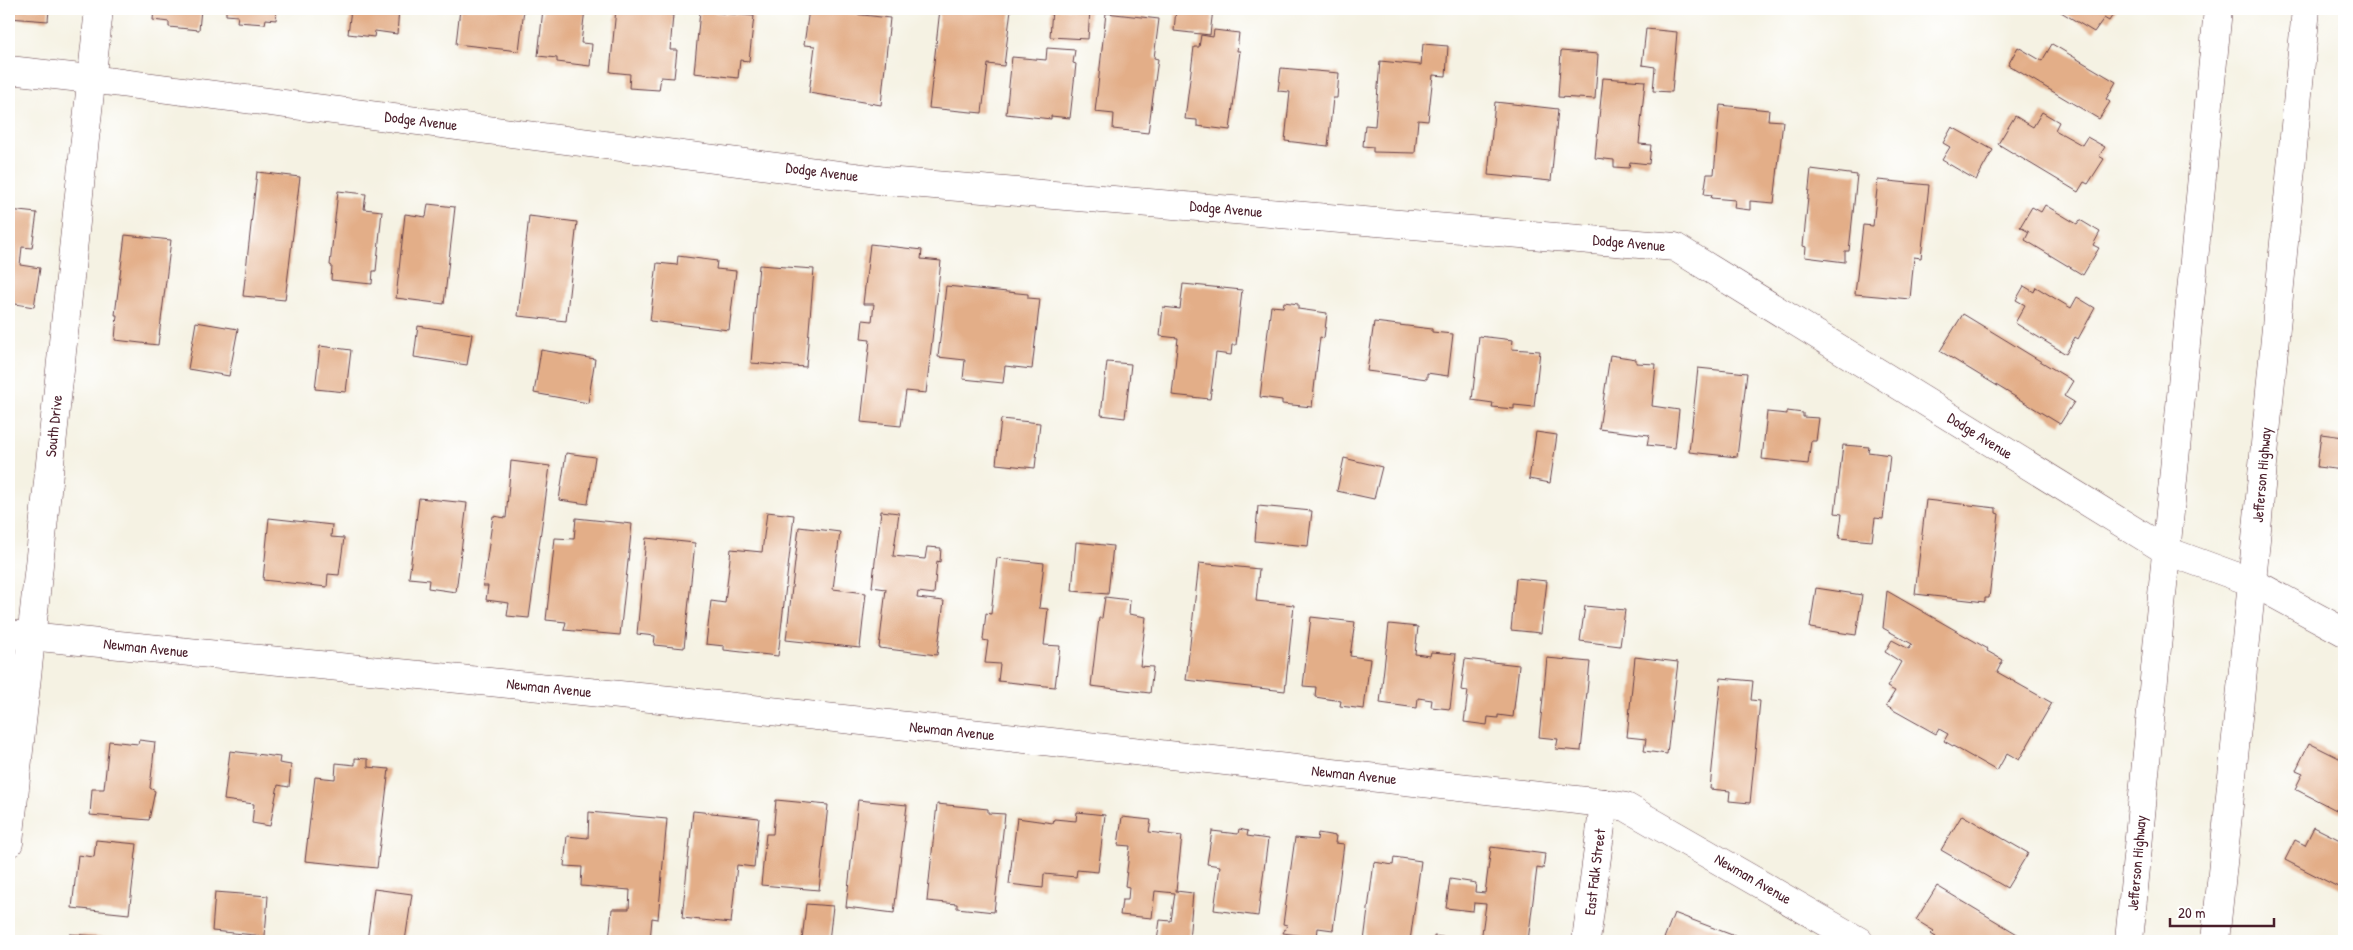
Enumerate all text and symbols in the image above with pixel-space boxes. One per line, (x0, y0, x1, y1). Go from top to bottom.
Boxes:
street label: Dodge Avenue (383, 106, 459, 135)
street label: Dodge Avenue (784, 157, 860, 186)
street label: Dodge Avenue (1189, 195, 1263, 222)
street label: Dodge Avenue (1592, 229, 1666, 256)
street label: South Drive (40, 394, 67, 458)
street label: Dodge Avenue (1944, 407, 2017, 464)
street label: Jefferson Highway (2247, 426, 2276, 524)
street label: Newman Avenue (103, 633, 190, 662)
street label: Newman Avenue (506, 673, 593, 702)
street label: Newman Avenue (909, 716, 996, 745)
street label: Newman Avenue (1311, 760, 1398, 789)
street label: Jefferson Highway (2122, 814, 2151, 912)
street label: East Falk Street (1579, 827, 1610, 916)
street label: Newman Avenue (1711, 848, 1795, 909)
scale bar (2170, 895, 2274, 927)
text: 20 m (2178, 902, 2205, 923)

